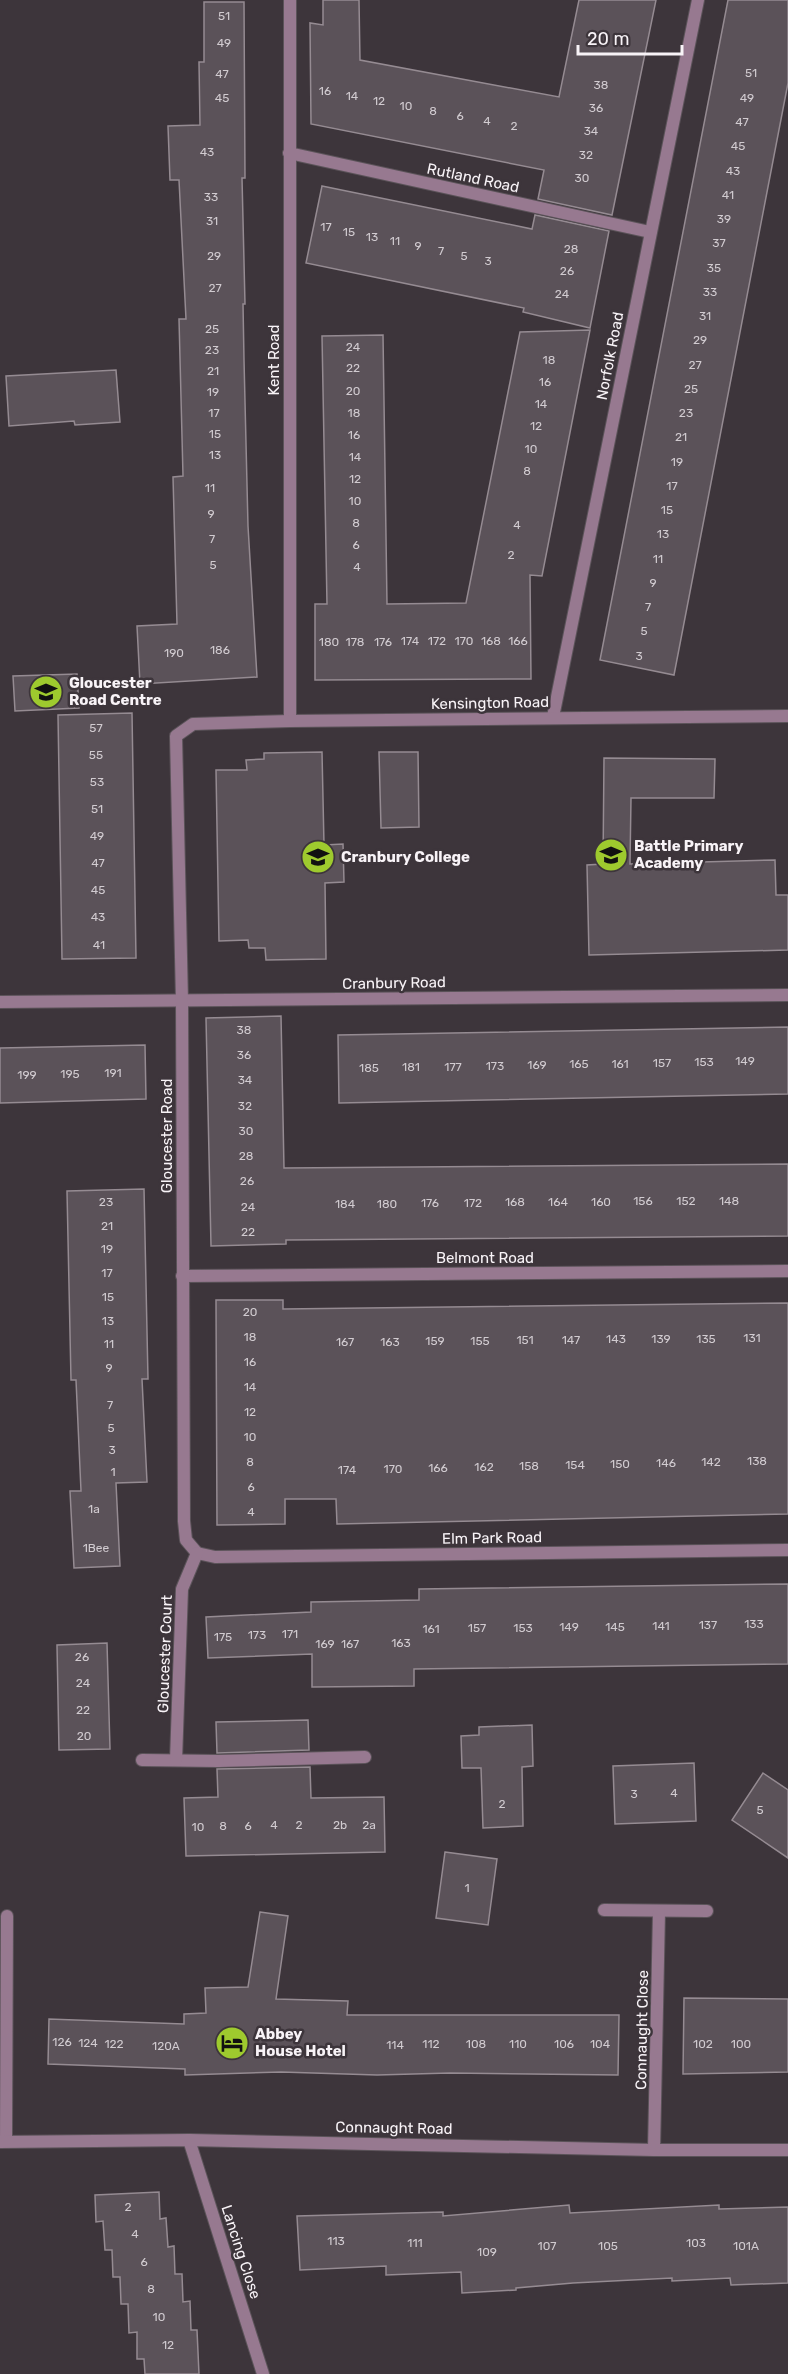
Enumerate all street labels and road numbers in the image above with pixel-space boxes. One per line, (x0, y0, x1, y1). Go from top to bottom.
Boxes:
street label: Rutland Road (425, 159, 521, 197)
street label: Norfolk Road (593, 310, 627, 402)
street label: Kent Road (265, 324, 283, 396)
street label: Kensington Road (431, 693, 549, 713)
street label: Cranbury Road (342, 973, 446, 993)
street label: Gloucester Road (158, 1079, 176, 1193)
street label: Belmont Road (436, 1249, 534, 1267)
street label: Elm Park Road (442, 1528, 542, 1548)
street label: Gloucester Court (154, 1594, 176, 1713)
street label: Connaught Close (632, 1970, 652, 2090)
street label: Connaught Road (335, 2118, 453, 2138)
street label: Lancing Close (217, 2203, 265, 2301)

